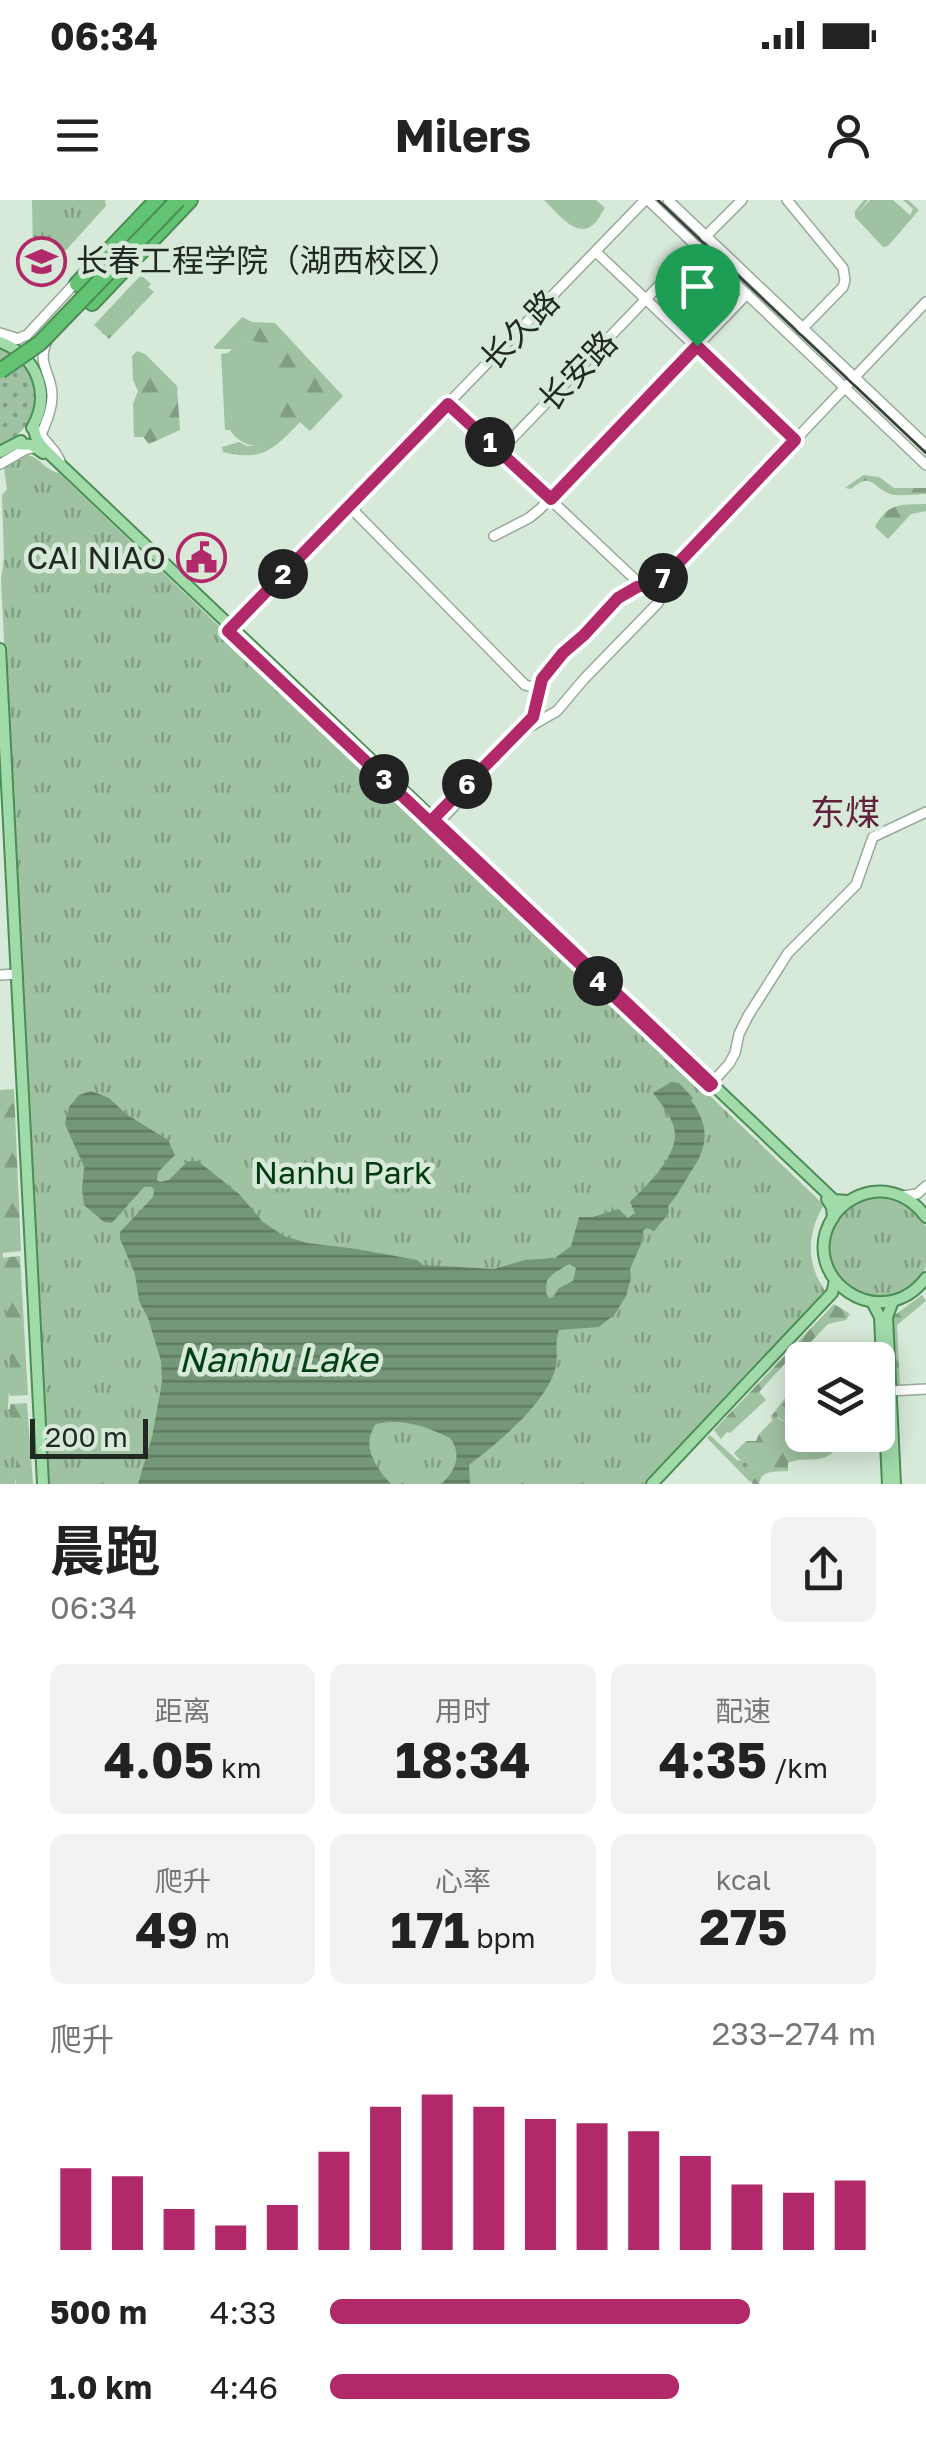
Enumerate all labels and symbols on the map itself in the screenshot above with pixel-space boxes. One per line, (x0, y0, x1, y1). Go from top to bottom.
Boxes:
school or university icon: 长春工程学院（湖西校区） (15, 235, 67, 287)
place label: 长春工程学院（湖西校区） (76, 241, 460, 279)
pin (655, 244, 740, 347)
street label: 长久路 (472, 282, 566, 377)
street label: 长安路 (530, 323, 624, 418)
pin: 1 (465, 417, 515, 467)
public building icon: CAI NIAO (175, 532, 227, 584)
place label: CAI NIAO (27, 538, 166, 576)
pin: 2 (258, 549, 308, 599)
pin: 7 (638, 553, 688, 603)
pin: 3 (359, 754, 409, 804)
pin: 6 (442, 759, 492, 809)
district label: 东煤 (810, 791, 880, 833)
pin: 4 (573, 956, 623, 1006)
park label: Nanhu Park (254, 1153, 432, 1191)
water label: Nanhu Lake (179, 1338, 380, 1380)
scale bar (30, 1414, 148, 1458)

